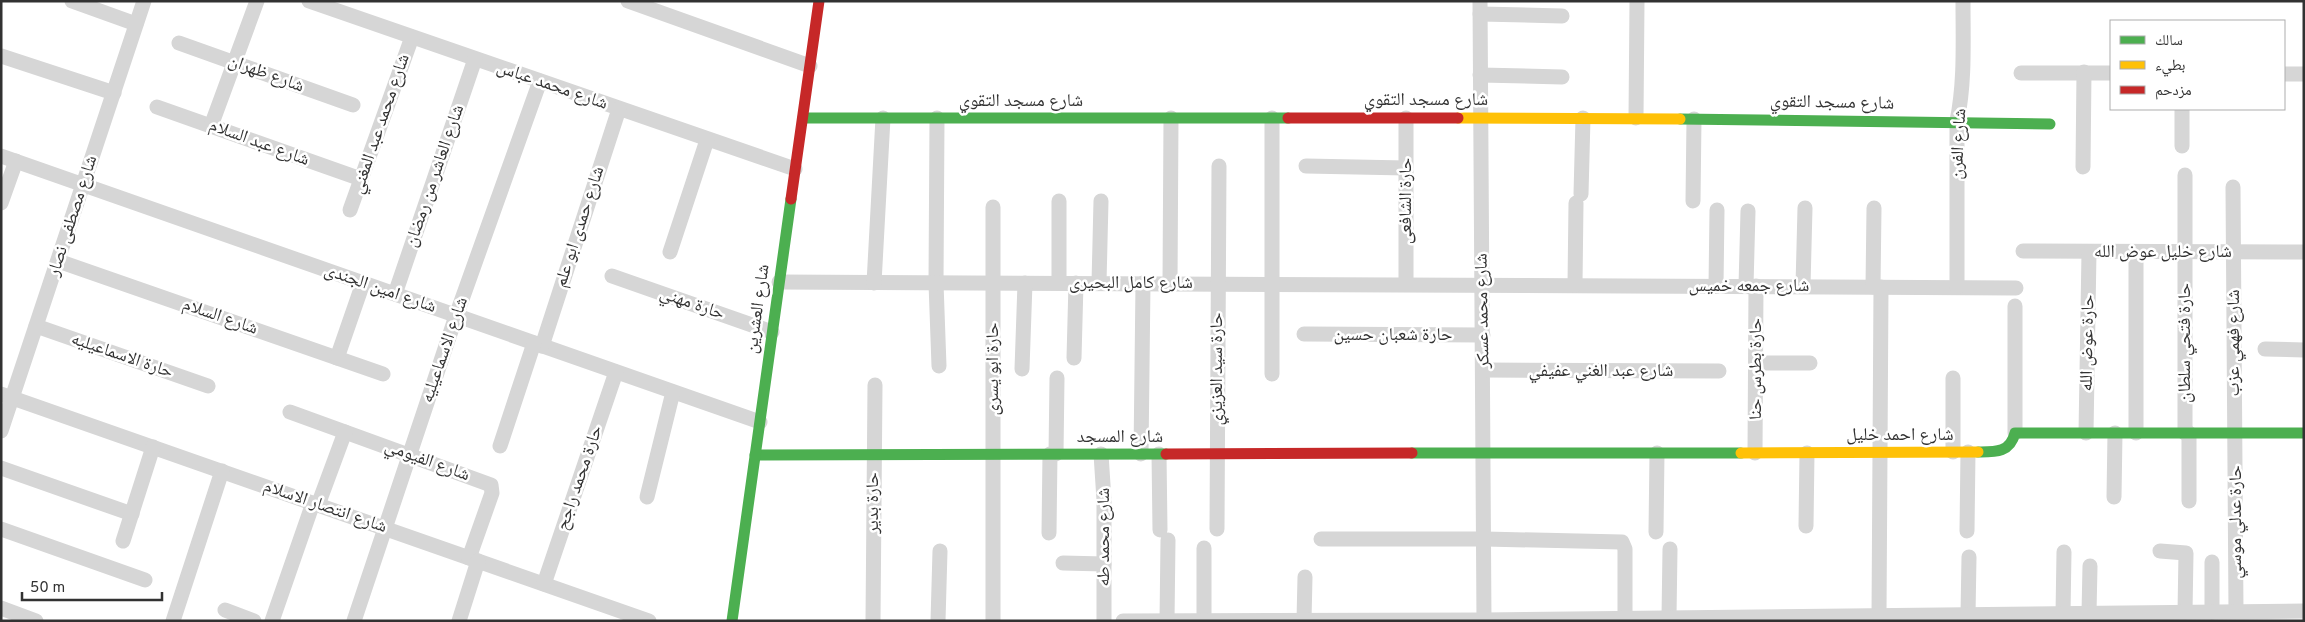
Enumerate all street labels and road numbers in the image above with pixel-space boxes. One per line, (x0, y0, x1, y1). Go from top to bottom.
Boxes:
street label: شارع ظهران (225, 50, 307, 98)
street label: شارع محمد عبد المغني (346, 51, 417, 198)
street label: شارع محمد عباس (493, 56, 611, 116)
street label: شارع مسجد التقوي (1364, 89, 1488, 113)
street label: شارع مسجد التقوي (959, 90, 1083, 114)
street label: شارع مسجد التقوي (1770, 90, 1894, 117)
street label: شارع العاشر من رمضان (400, 102, 470, 250)
street label: شارع الفرن (1946, 108, 1972, 180)
street label: شارع عبد السلام (206, 114, 312, 172)
street label: شارع مصطفى نصار (42, 153, 103, 280)
street label: حارة الشافعى (1395, 158, 1418, 244)
street label: شارع حمدى ابو علم (550, 163, 610, 291)
street label: شارع خليل عوض الله (2094, 241, 2232, 264)
street label: شارع محمد عسكر (1470, 253, 1496, 370)
street label: شارع امين الجندى (321, 259, 439, 319)
street label: شارع العشرين (740, 263, 776, 355)
street label: شارع كامل البحيرى (1069, 272, 1193, 295)
street label: شارع جمعه خميس (1689, 275, 1809, 298)
street label: حارة مهني (656, 282, 728, 327)
street label: حارة فتحي سلطان (2174, 283, 2198, 403)
street label: شارع فهمي عزب (2223, 289, 2247, 397)
street label: شارع السلام (179, 293, 261, 341)
street label: شارع الاسماعيليه (416, 294, 474, 406)
street label: حارة عوض الله (2076, 294, 2100, 392)
street label: حارة سيد العزيزي (1206, 312, 1230, 426)
street label: حارة بطرس حنا (1745, 318, 1768, 420)
street label: حارة ابو يسرى (982, 323, 1005, 415)
street label: حارة شعبان حسين (1334, 324, 1452, 347)
street label: حارة الاسماعيليه (68, 328, 176, 384)
street label: شارع عبد الغني عفيفي (1529, 360, 1673, 384)
street label: حارة محمد راجح (551, 422, 609, 534)
street label: شارع احمد خليل (1846, 424, 1954, 447)
street label: شارع المسجد (1077, 426, 1163, 449)
street label: شارع الفيومي (381, 435, 473, 489)
street label: حارة عدلي موسي (2225, 465, 2249, 579)
street label: حارة بدير (862, 472, 885, 535)
street label: شارع انتصار الاسلام (260, 475, 390, 539)
street label: شارع محمد طه (1093, 488, 1116, 586)

